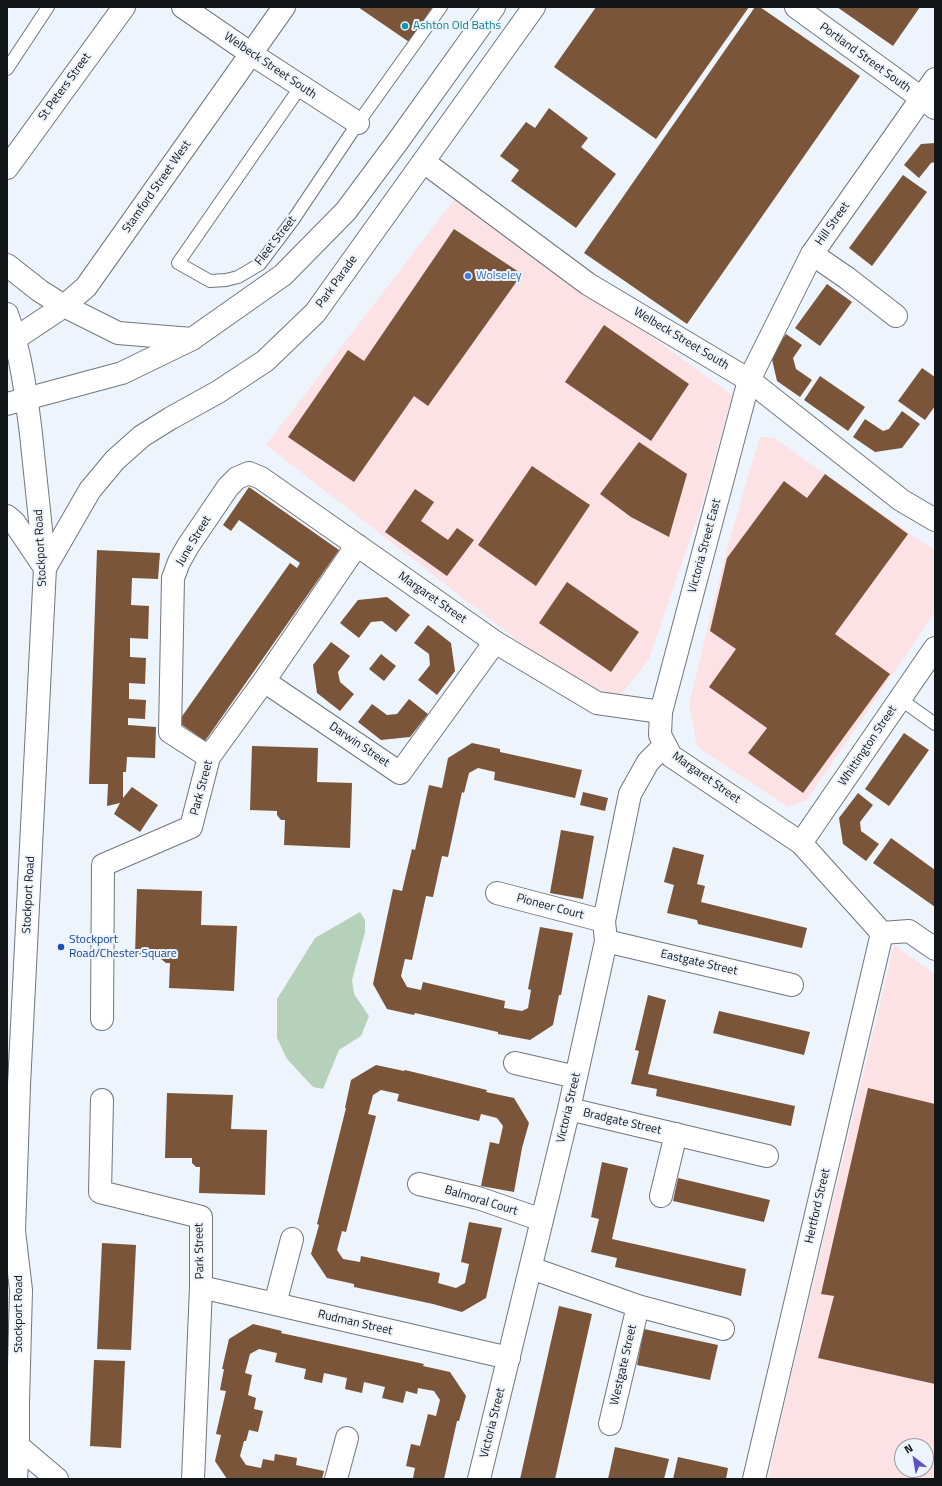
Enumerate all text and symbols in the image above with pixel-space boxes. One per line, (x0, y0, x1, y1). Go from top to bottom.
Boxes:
place label: Ashton Old Baths (413, 19, 501, 33)
street label: Portland Street South (817, 20, 913, 96)
marker: Ashton Old Baths (400, 21, 410, 31)
street label: Welbeck Street South (221, 30, 319, 102)
street label: St Peters Street (36, 50, 94, 124)
street label: Stamford Street West (120, 138, 194, 236)
street label: Hill Street (813, 199, 853, 249)
street label: Fleet Street (252, 213, 300, 269)
street label: Park Parade (313, 253, 361, 311)
place label: Wolseley (476, 269, 522, 283)
marker: Wolseley (463, 271, 473, 281)
street label: Welbeck Street South (631, 305, 731, 373)
street label: Victoria Street East (686, 497, 724, 595)
street label: Stockport Road (32, 509, 50, 587)
street label: June Street (173, 513, 215, 569)
street label: Margaret Street (395, 569, 469, 627)
street label: Whittington Street (836, 703, 900, 789)
street label: Darwin Street (326, 720, 392, 770)
street label: Margaret Street (669, 749, 743, 807)
street label: Park Street (188, 759, 216, 817)
street label: Stockport Road (20, 856, 38, 934)
street label: Pioneer Court (515, 891, 585, 923)
place label: Stockport Road/Chester Square (69, 933, 177, 961)
marker: Stockport Road/Chester Square (56, 942, 66, 952)
street label: Eastgate Street (659, 947, 739, 979)
street label: Victoria Street (554, 1071, 584, 1145)
street label: Bradgate Street (581, 1106, 663, 1138)
street label: Hertford Street (802, 1167, 834, 1245)
street label: Balmoral Court (443, 1183, 519, 1219)
street label: Park Street (192, 1223, 208, 1279)
street label: Stockport Road (12, 1275, 26, 1353)
street label: Rudman Street (316, 1307, 394, 1339)
street label: Westgate Street (608, 1323, 640, 1407)
street label: Victoria Street (477, 1386, 509, 1460)
north arrow (894, 1438, 934, 1478)
text: N (901, 1440, 916, 1457)

